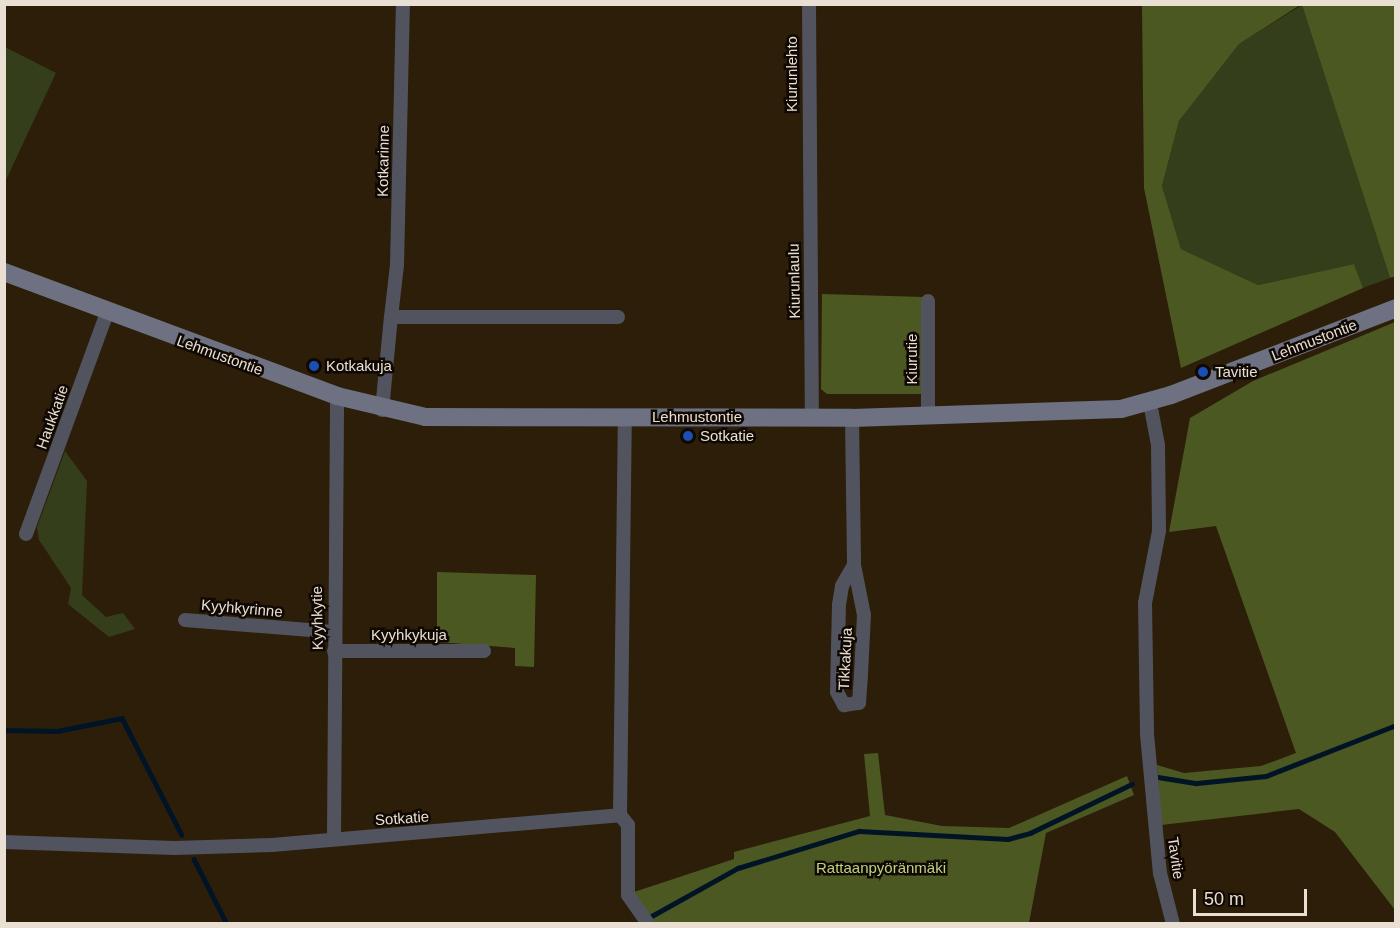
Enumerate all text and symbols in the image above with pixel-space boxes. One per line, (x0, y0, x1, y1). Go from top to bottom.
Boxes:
street label: Kiurunlehto (783, 36, 801, 112)
street label: Kotkarinne (373, 125, 393, 197)
street label: Kiurunlaulu (784, 243, 804, 319)
street label: Lehmustontie (1269, 315, 1359, 365)
street label: Lehmustontie (175, 331, 265, 379)
street label: Kiurutie (903, 334, 921, 384)
place label: Kotkakuja (326, 357, 392, 375)
marker: Kotkakuja (307, 359, 321, 373)
place label: Tavitie (1215, 363, 1258, 381)
marker: Tavitie (1196, 365, 1210, 379)
street label: Haukkatie (32, 383, 72, 451)
street label: Lehmustontie (652, 408, 742, 426)
place label: Sotkatie (700, 427, 754, 445)
marker: Sotkatie (681, 429, 695, 443)
street label: Kyyhkytie (307, 586, 327, 650)
street label: Kyyhkyrinne (201, 595, 283, 621)
street label: Kyyhkykuja (371, 626, 447, 644)
street label: Tikkakuja (834, 627, 856, 691)
street label: Sotkatie (374, 807, 430, 829)
street label: Tavitie (1164, 836, 1188, 880)
park label: Rattaanpyöränmäki (816, 859, 946, 877)
scale bar (1196, 877, 1310, 915)
text: 50 m (1204, 889, 1244, 909)

